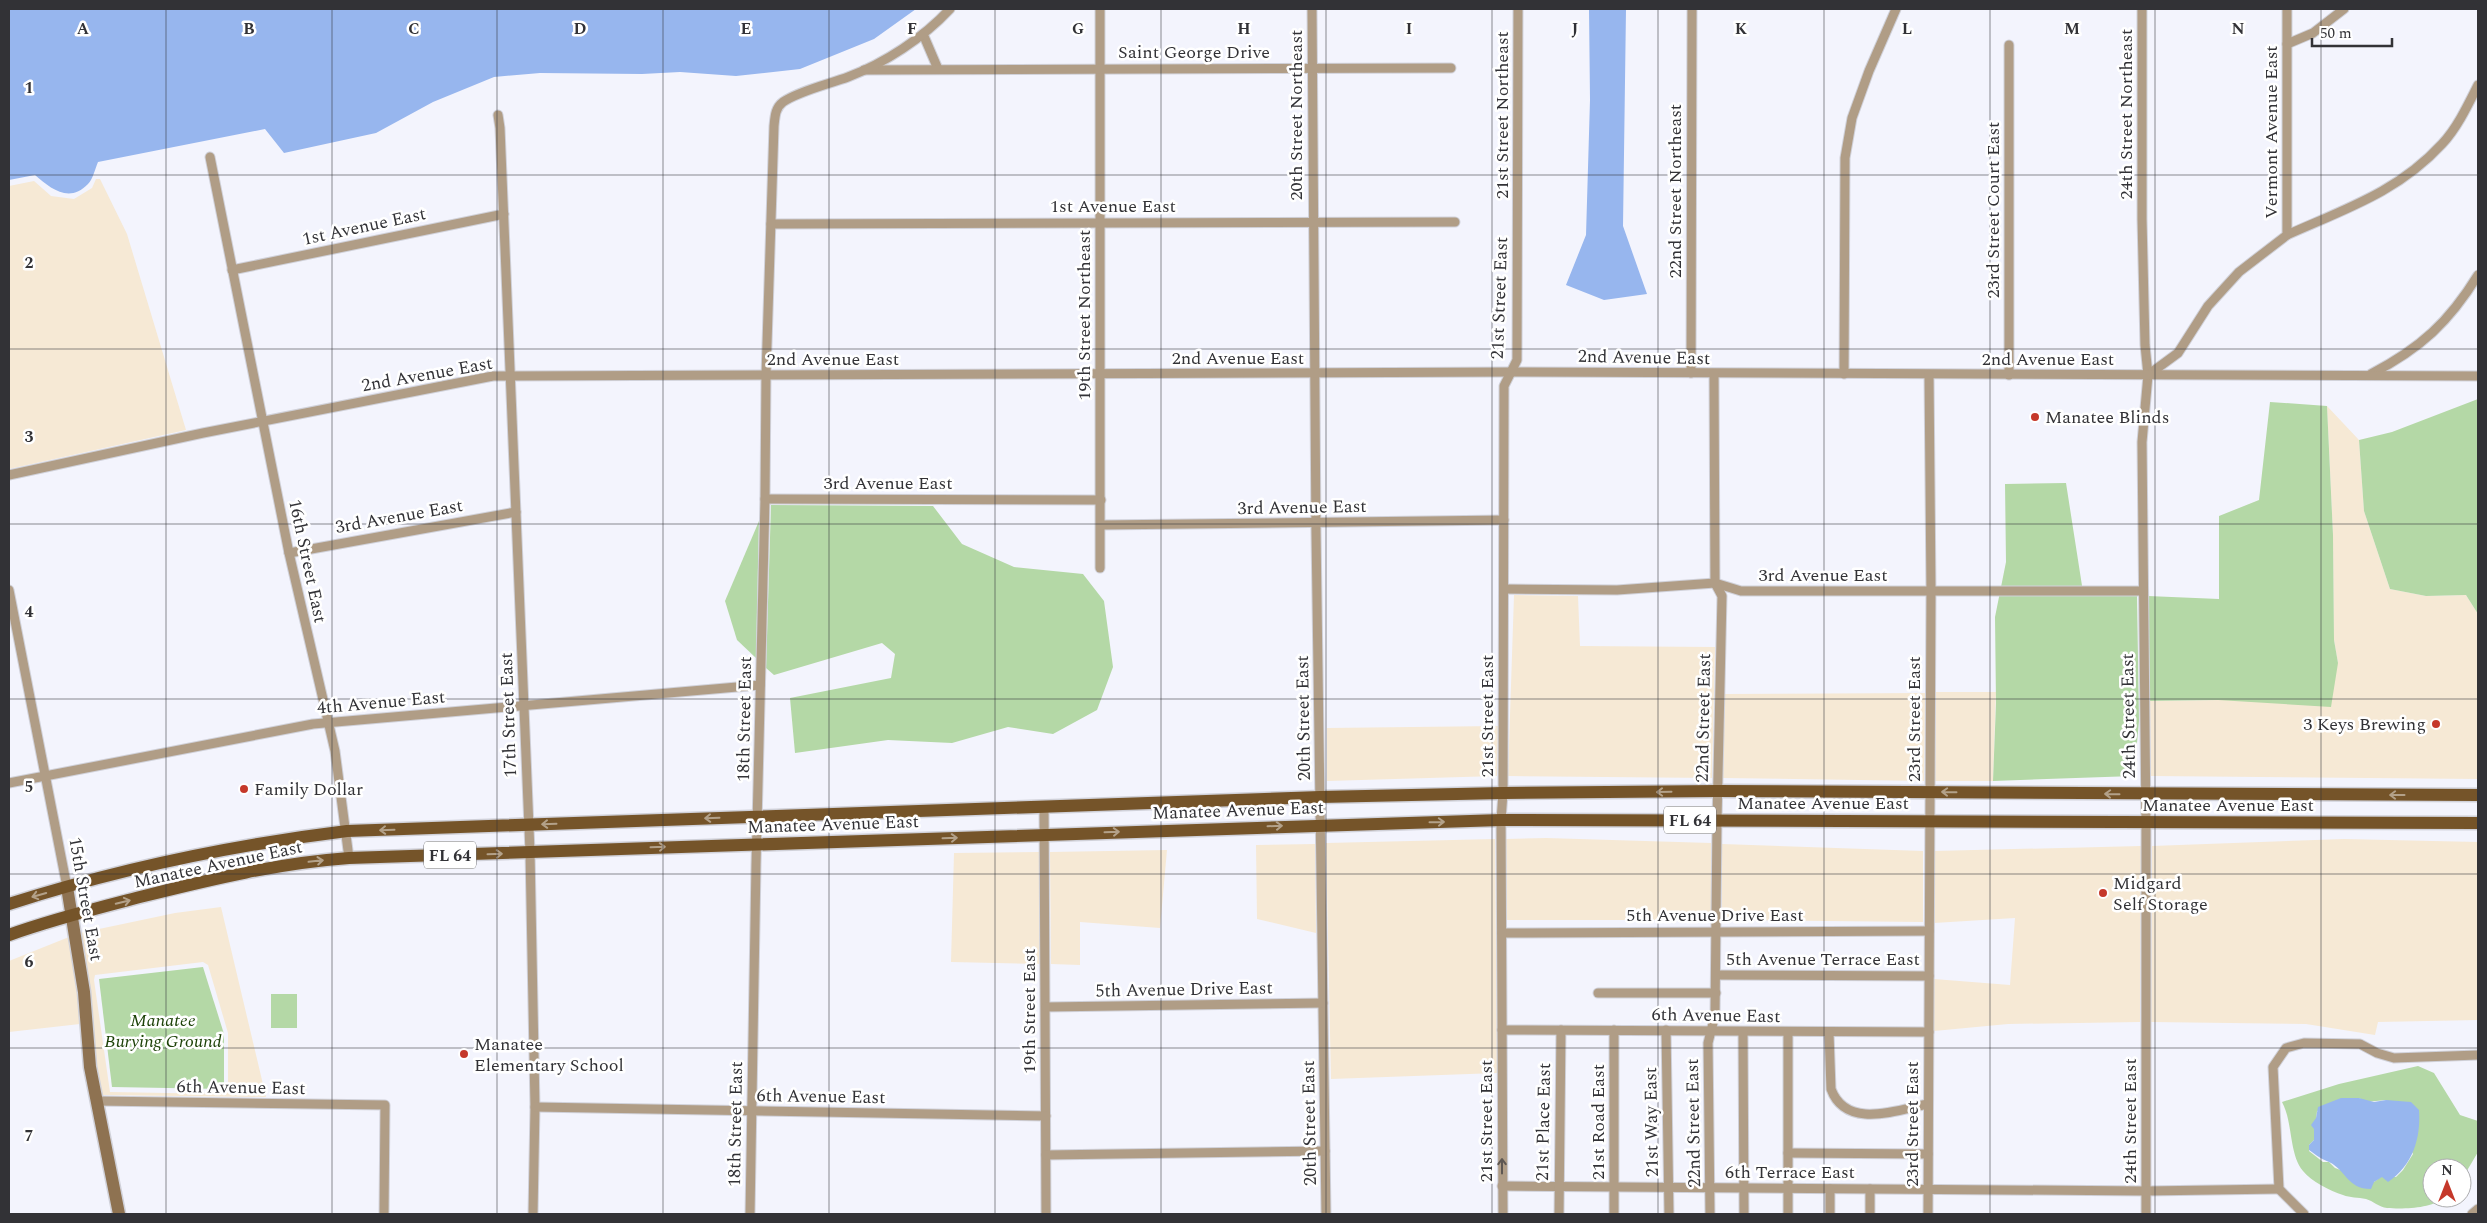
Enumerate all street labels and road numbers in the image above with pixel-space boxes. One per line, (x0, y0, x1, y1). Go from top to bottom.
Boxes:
street label: 24th Street Northeast (2113, 29, 2140, 199)
street label: 20th Street Northeast (1283, 30, 1310, 200)
street label: 21st Street Northeast (1489, 31, 1516, 199)
street label: Saint George Drive (1118, 39, 1270, 66)
street label: Vermont Avenue East (2258, 45, 2285, 219)
street label: 22nd Street Northeast (1662, 104, 1689, 278)
street label: 23rd Street Court East (1980, 122, 2007, 298)
street label: 1st Avenue East (1050, 193, 1176, 220)
street label: 1st Avenue East (300, 200, 428, 253)
street label: 19th Street Northeast (1071, 230, 1098, 400)
street label: 21st Street East (1484, 236, 1515, 360)
street label: 2nd Avenue East (1578, 343, 1710, 372)
street label: 2nd Avenue East (1172, 345, 1304, 372)
street label: 2nd Avenue East (767, 346, 899, 373)
street label: 2nd Avenue East (1982, 346, 2114, 373)
street label: 2nd Avenue East (360, 350, 495, 399)
street label: 3rd Avenue East (823, 470, 953, 497)
street label: 3rd Avenue East (333, 492, 465, 541)
street label: 3rd Avenue East (1237, 493, 1367, 522)
street label: 16th Street East (281, 497, 334, 625)
street label: 3rd Avenue East (1758, 562, 1888, 589)
street label: 17th Street East (493, 652, 524, 778)
street label: 22nd Street East (1689, 653, 1718, 783)
street label: 24th Street East (2114, 653, 2143, 779)
street label: 20th Street East (1289, 655, 1318, 781)
street label: 21st Street East (1474, 655, 1501, 777)
street label: 18th Street East (730, 656, 759, 782)
street label: 23rd Street East (1901, 656, 1928, 782)
street label: 4th Avenue East (316, 683, 446, 722)
street label: Manatee Avenue East (1737, 790, 1909, 817)
street label: Manatee Avenue East (2142, 792, 2314, 819)
street label: Manatee Avenue East (1152, 794, 1324, 827)
road number: FL 64 (1664, 806, 1716, 834)
street label: Manatee Avenue East (747, 808, 919, 841)
street label: Manatee Avenue East (131, 833, 305, 896)
street label: 15th Street East (61, 835, 110, 963)
road number: FL 64 (424, 842, 476, 868)
street label: 5th Avenue Drive East (1626, 902, 1804, 929)
street label: 5th Avenue Terrace East (1726, 946, 1920, 973)
street label: 19th Street East (1016, 948, 1043, 1074)
street label: 5th Avenue Drive East (1095, 974, 1273, 1005)
street label: 6th Avenue East (1651, 1001, 1781, 1030)
street label: 22nd Street East (1679, 1058, 1708, 1188)
street label: 24th Street East (2117, 1058, 2144, 1184)
street label: 20th Street East (1295, 1060, 1324, 1186)
street label: 21st Street East (1473, 1060, 1500, 1182)
street label: 18th Street East (721, 1061, 750, 1187)
street label: 23rd Street East (1899, 1061, 1926, 1187)
street label: 21st Place East (1529, 1063, 1558, 1181)
street label: 21st Road East (1585, 1064, 1612, 1180)
street label: 21st Way East (1637, 1067, 1666, 1177)
street label: 6th Avenue East (176, 1073, 306, 1102)
street label: 6th Avenue East (756, 1082, 886, 1111)
street label: 6th Terrace East (1725, 1159, 1855, 1186)

